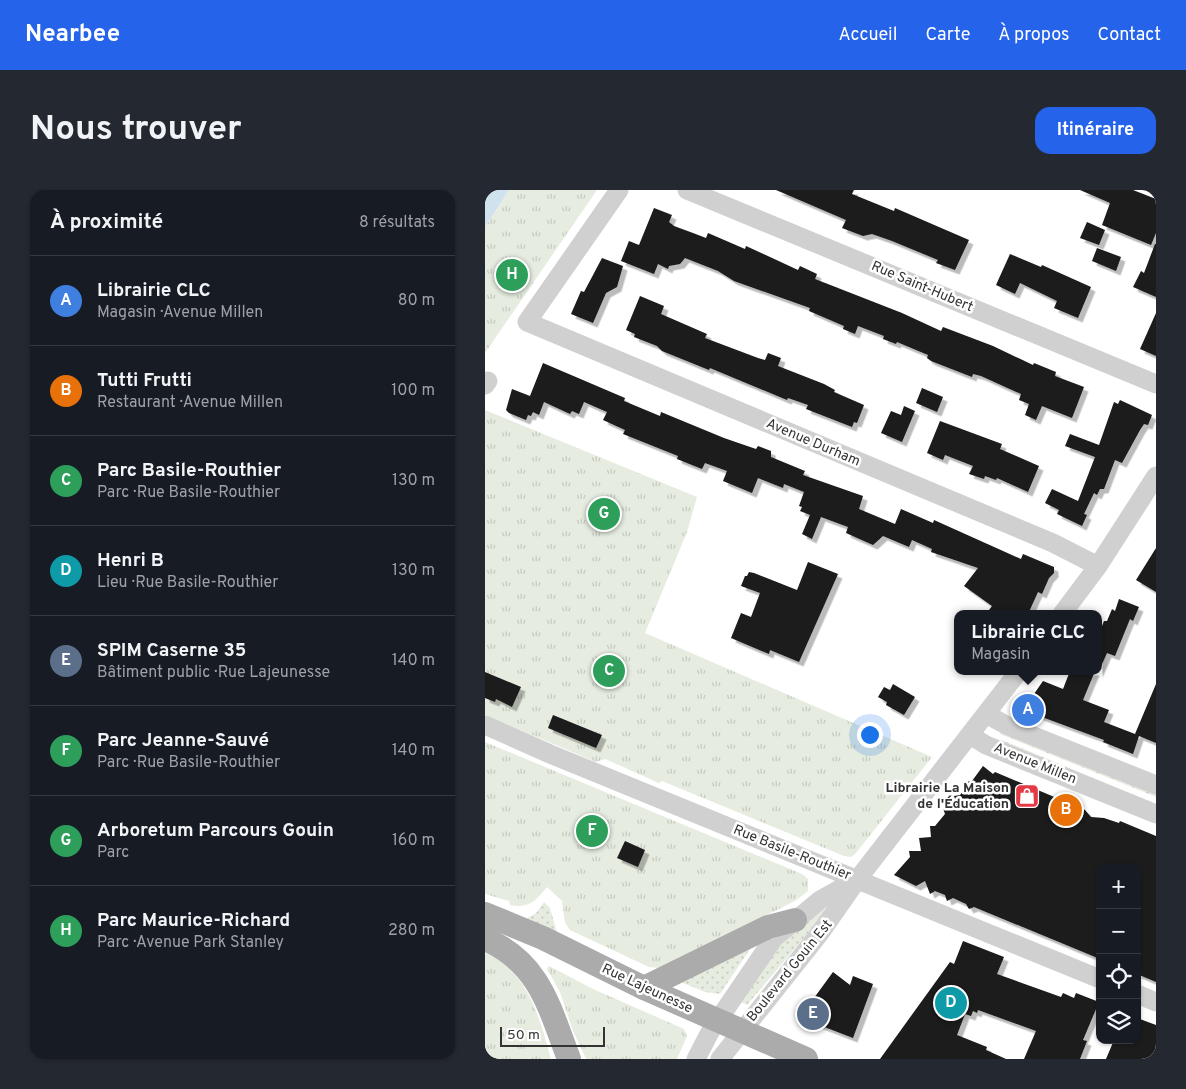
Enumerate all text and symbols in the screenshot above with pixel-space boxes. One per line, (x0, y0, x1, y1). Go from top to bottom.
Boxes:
text: Nearbee (25, 20, 120, 50)
text: Accueil (838, 24, 897, 47)
text: Carte (925, 24, 970, 47)
text: À propos (998, 24, 1069, 47)
text: Contact (1097, 24, 1161, 47)
button: Itinéraire (1035, 107, 1156, 154)
text: Nous trouver (30, 108, 242, 152)
text: À proximité (50, 209, 163, 236)
text: 8 résultats (359, 213, 435, 233)
pin: H (496, 256, 528, 294)
street label: Rue Saint-Hubert (868, 258, 976, 316)
text: Librairie CLC (97, 279, 211, 303)
text: A (60, 291, 72, 311)
text: 80 m (398, 291, 435, 311)
text: Magasin · Avenue Millen (97, 303, 263, 323)
text: Tutti Frutti (97, 369, 192, 393)
text: B (60, 381, 72, 401)
text: 100 m (391, 381, 435, 401)
text: Restaurant · Avenue Millen (97, 393, 283, 413)
street label: Avenue Durham (763, 416, 863, 470)
text: Parc Basile-Routhier (97, 459, 281, 483)
text: C (61, 471, 71, 491)
text: 130 m (392, 471, 435, 491)
text: Parc · Rue Basile-Routhier (97, 483, 280, 503)
pin: G (588, 495, 620, 533)
text: Henri B (97, 549, 164, 573)
text: D (60, 561, 72, 581)
text: 130 m (392, 561, 435, 581)
text: Lieu · Rue Basile-Routhier (97, 573, 279, 593)
popup (954, 610, 1102, 675)
text: Librairie CLC (971, 621, 1085, 645)
text: SPIM Caserne 35 (97, 639, 246, 663)
text: Magasin (971, 645, 1030, 665)
text: E (61, 651, 71, 671)
text: 140 m (392, 651, 435, 671)
pin: C (593, 652, 625, 690)
text: Bâtiment public · Rue Lajeunesse (97, 663, 330, 683)
pin: A (1012, 691, 1044, 729)
your location (857, 722, 883, 748)
text: Parc Jeanne-Sauvé (97, 729, 269, 753)
street label: Avenue Millen (991, 740, 1079, 788)
text: F (61, 741, 71, 761)
text: 140 m (392, 741, 435, 761)
text: Parc · Rue Basile-Routhier (97, 753, 280, 773)
place label: Librairie La Maison de l'Éducation (886, 780, 1009, 813)
shop icon: Librairie La Maison de l'Éducation (1014, 783, 1040, 809)
pin: B (1050, 791, 1082, 829)
pin: F (576, 812, 608, 850)
text: Arboretum Parcours Gouin (97, 819, 334, 843)
street label: Rue Basile-Routhier (731, 822, 854, 885)
text: G (61, 831, 71, 851)
text: 160 m (392, 831, 435, 851)
text: Parc (97, 843, 129, 863)
map controls (1096, 864, 1141, 1044)
button: + (1096, 864, 1141, 909)
text: Parc Maurice-Richard (97, 909, 290, 933)
button: − (1096, 909, 1141, 954)
street label: Boulevard Gouin Est (744, 917, 836, 1025)
text: H (60, 921, 72, 941)
text: 280 m (388, 921, 435, 941)
text: Parc · Avenue Park Stanley (97, 933, 284, 953)
button: locate (1096, 954, 1141, 999)
street label: Rue Lajeunesse (599, 960, 695, 1018)
pin: D (935, 984, 967, 1022)
pin: E (797, 995, 829, 1033)
button: layers (1096, 999, 1141, 1044)
scale bar (500, 1024, 605, 1047)
text: 50 m (507, 1027, 540, 1044)

